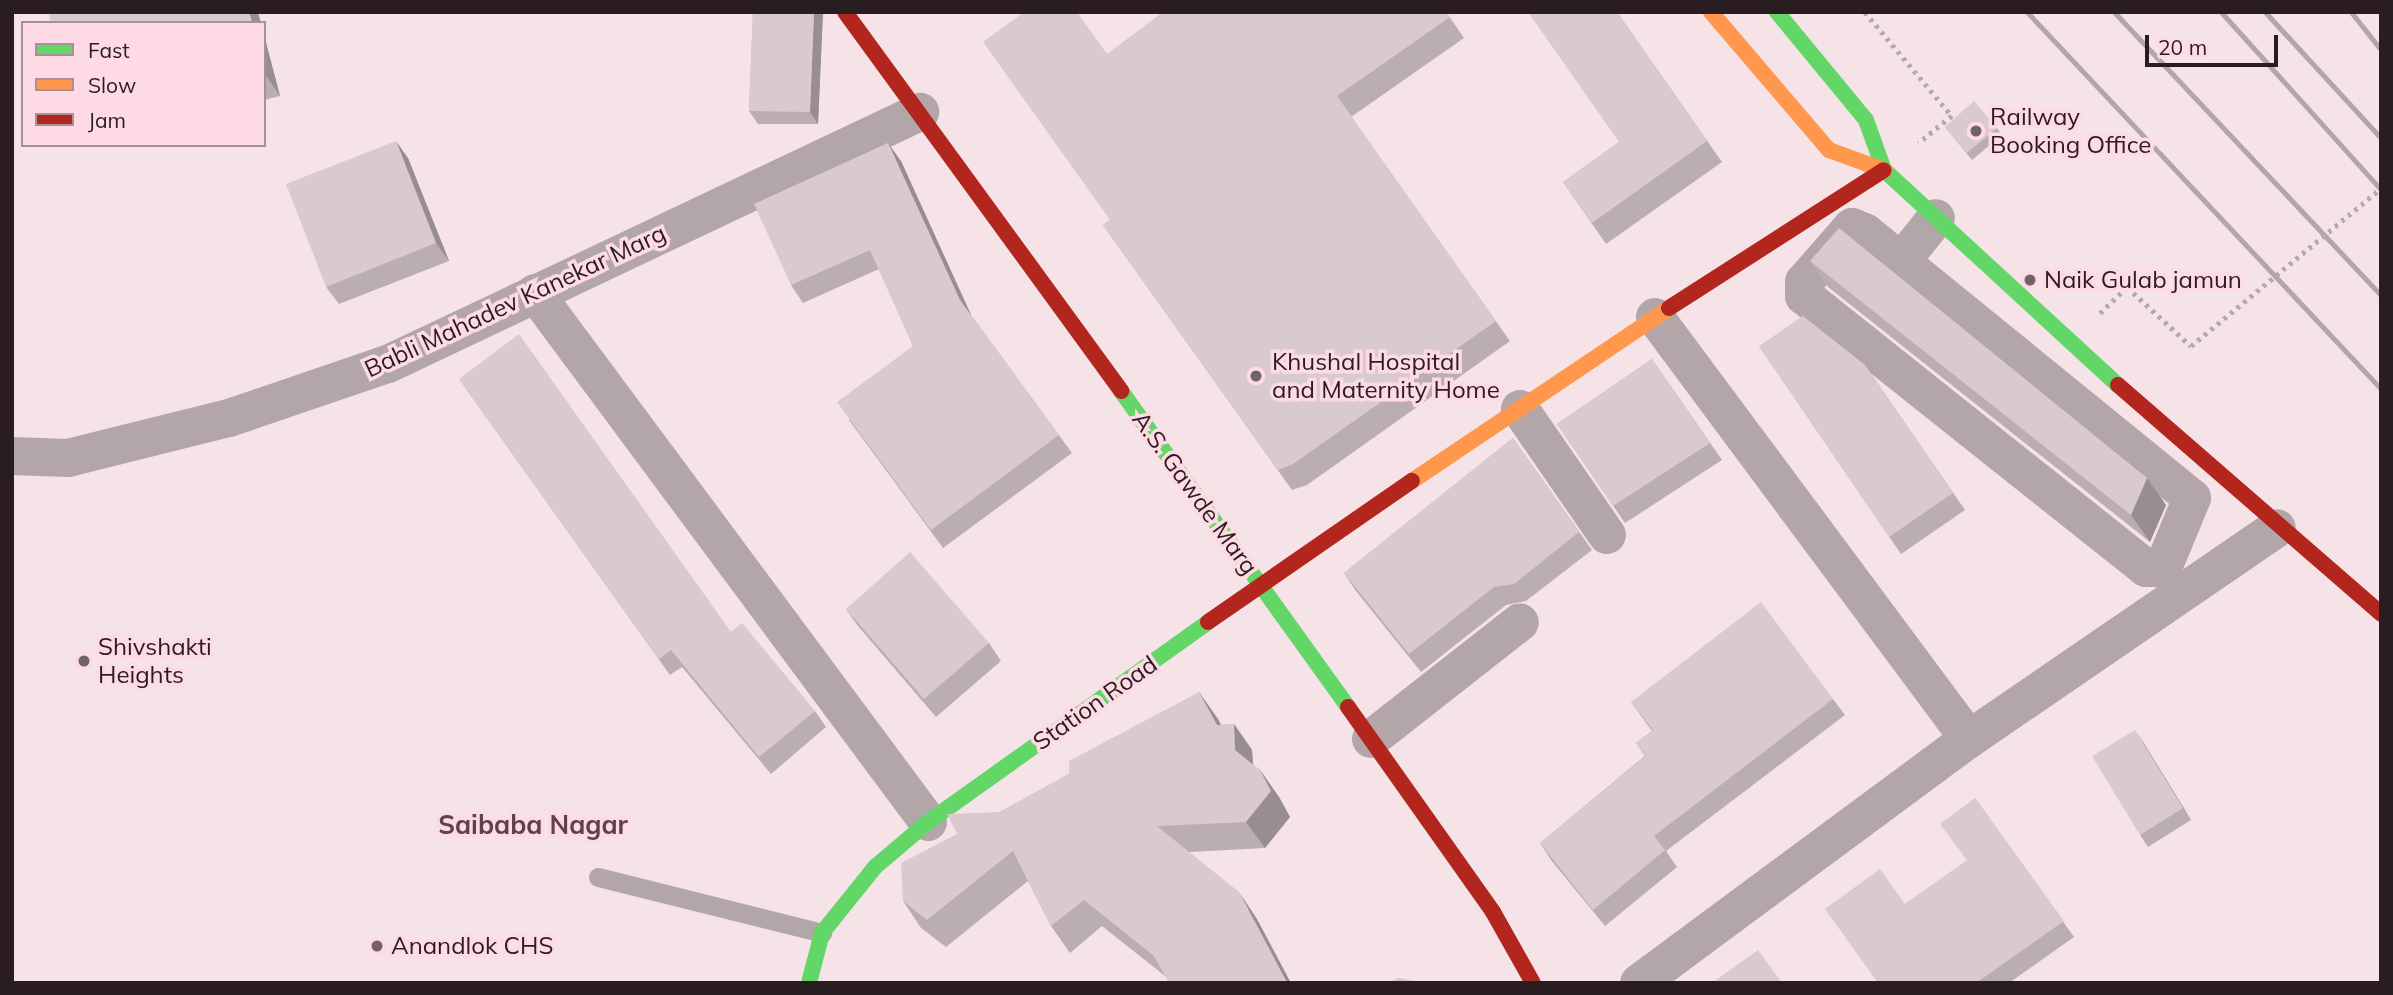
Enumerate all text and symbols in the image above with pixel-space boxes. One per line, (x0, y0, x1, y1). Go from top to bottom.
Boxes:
legend (21, 21, 266, 147)
scale bar (2148, 21, 2281, 65)
text: 20 m (2158, 34, 2207, 60)
text: Fast (88, 37, 130, 63)
text: Slow (88, 72, 136, 98)
place label: Railway Booking Office (1990, 103, 2151, 159)
text: Jam (88, 107, 126, 133)
marker: Railway Booking Office (1968, 123, 1984, 139)
street label: Babli Mahadev Kanekar Marg (360, 218, 670, 384)
place label: Naik Gulab jamun (2044, 266, 2242, 294)
marker: Naik Gulab jamun (2022, 272, 2038, 288)
place label: Khushal Hospital and Maternity Home (1272, 348, 1500, 404)
marker: Khushal Hospital and Maternity Home (1246, 366, 1266, 386)
street label: A.S. Gawde Marg (1126, 406, 1264, 580)
place label: Shivshakti Heights (98, 633, 212, 689)
street label: Station Road (1027, 650, 1163, 756)
marker: Shivshakti Heights (76, 653, 92, 669)
district label: Saibaba Nagar (438, 809, 628, 841)
place label: Anandlok CHS (391, 932, 553, 960)
marker: Anandlok CHS (369, 938, 385, 954)

